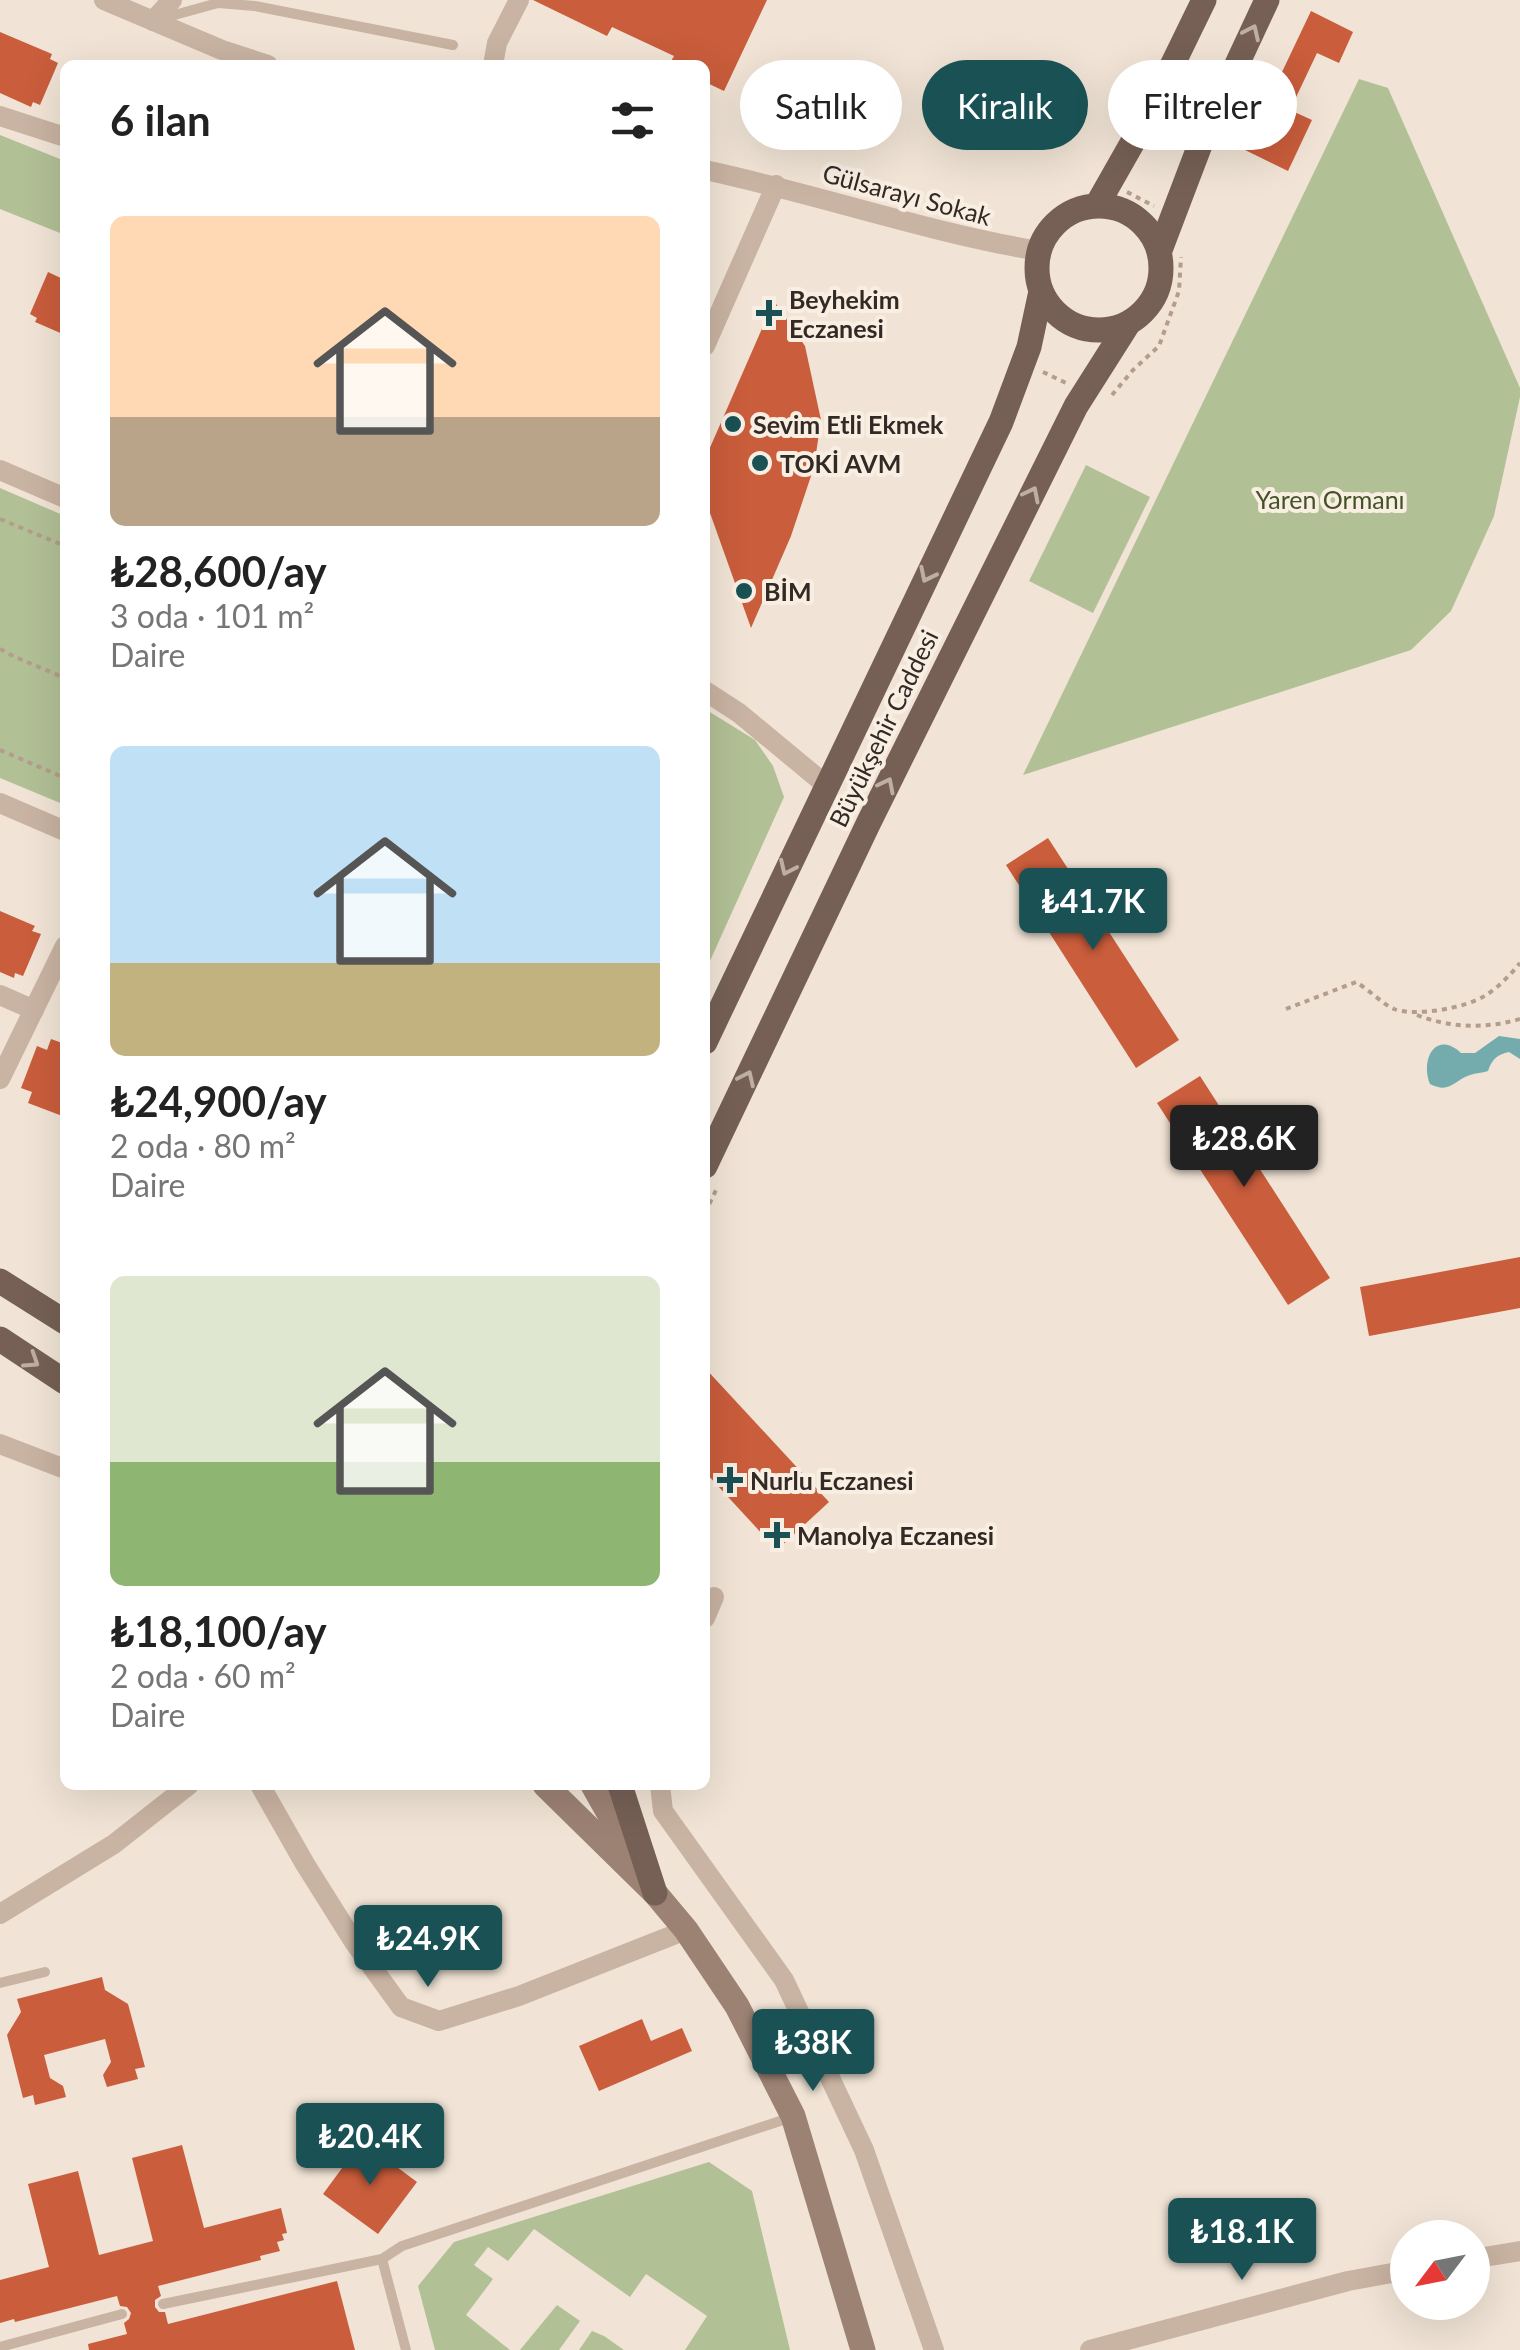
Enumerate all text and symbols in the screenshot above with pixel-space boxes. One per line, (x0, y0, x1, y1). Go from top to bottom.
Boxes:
one-way arrow (1240, 24, 1260, 42)
chip: Satılık (740, 60, 902, 150)
chip: Kiralık (922, 60, 1088, 150)
chip: Filtreler (1108, 60, 1297, 150)
icon: filters (605, 93, 660, 148)
text: 6 ilan (110, 95, 211, 145)
street label: Gülsarayı Sokak (820, 157, 995, 231)
icon: home (295, 281, 475, 461)
place label: Beyhekim Eczanesi (789, 284, 900, 343)
marker: Beyhekim Eczanesi (758, 302, 780, 324)
place label: Sevim Etli Ekmek (753, 409, 944, 439)
marker: Sevim Etli Ekmek (722, 413, 744, 435)
place label: TOKİ AVM (780, 448, 901, 478)
marker: TOKİ AVM (749, 452, 771, 474)
park label: Yaren Ormanı (1255, 484, 1405, 514)
one-way arrow (1020, 487, 1039, 505)
text: ₺28,600/ay (110, 546, 327, 596)
one-way arrow (920, 565, 940, 583)
place label: BİM (764, 576, 812, 606)
marker: BİM (733, 580, 755, 602)
text: 3 oda · 101 m² (110, 596, 314, 635)
street label: Büyükşehir Caddesi (822, 625, 944, 831)
text: Daire (110, 635, 185, 674)
one-way arrow (875, 778, 894, 796)
icon: home (295, 811, 475, 991)
one-way arrow (780, 858, 800, 876)
pin: ₺41.7K (1012, 868, 1174, 953)
text: ₺41.7K (1041, 881, 1145, 920)
one-way arrow (734, 1071, 754, 1089)
text: ₺24,900/ay (110, 1076, 327, 1126)
pin: ₺28.6K (1163, 1105, 1325, 1190)
text: ₺28.6K (1192, 1118, 1296, 1157)
text: 2 oda · 80 m² (110, 1126, 296, 1165)
text: Daire (110, 1165, 185, 1204)
icon: home (295, 1341, 475, 1521)
one-way arrow (22, 1348, 40, 1367)
place label: Nurlu Eczanesi (750, 1465, 914, 1495)
marker: Nurlu Eczanesi (719, 1469, 741, 1491)
place label: Manolya Eczanesi (797, 1520, 994, 1550)
marker: Manolya Eczanesi (766, 1524, 788, 1546)
text: ₺18,100/ay (110, 1606, 327, 1656)
text: 2 oda · 60 m² (110, 1656, 296, 1695)
text: Daire (110, 1695, 185, 1734)
pin: ₺24.9K (347, 1905, 509, 1990)
text: ₺24.9K (376, 1918, 480, 1957)
pin: ₺38K (754, 2009, 872, 2094)
text: ₺38K (774, 2022, 852, 2061)
pin: ₺20.4K (289, 2103, 451, 2188)
text: ₺20.4K (318, 2116, 422, 2155)
pin: ₺18.1K (1161, 2198, 1323, 2283)
text: ₺18.1K (1190, 2211, 1294, 2250)
north arrow (1390, 2220, 1490, 2320)
map controls (1390, 2220, 1490, 2320)

